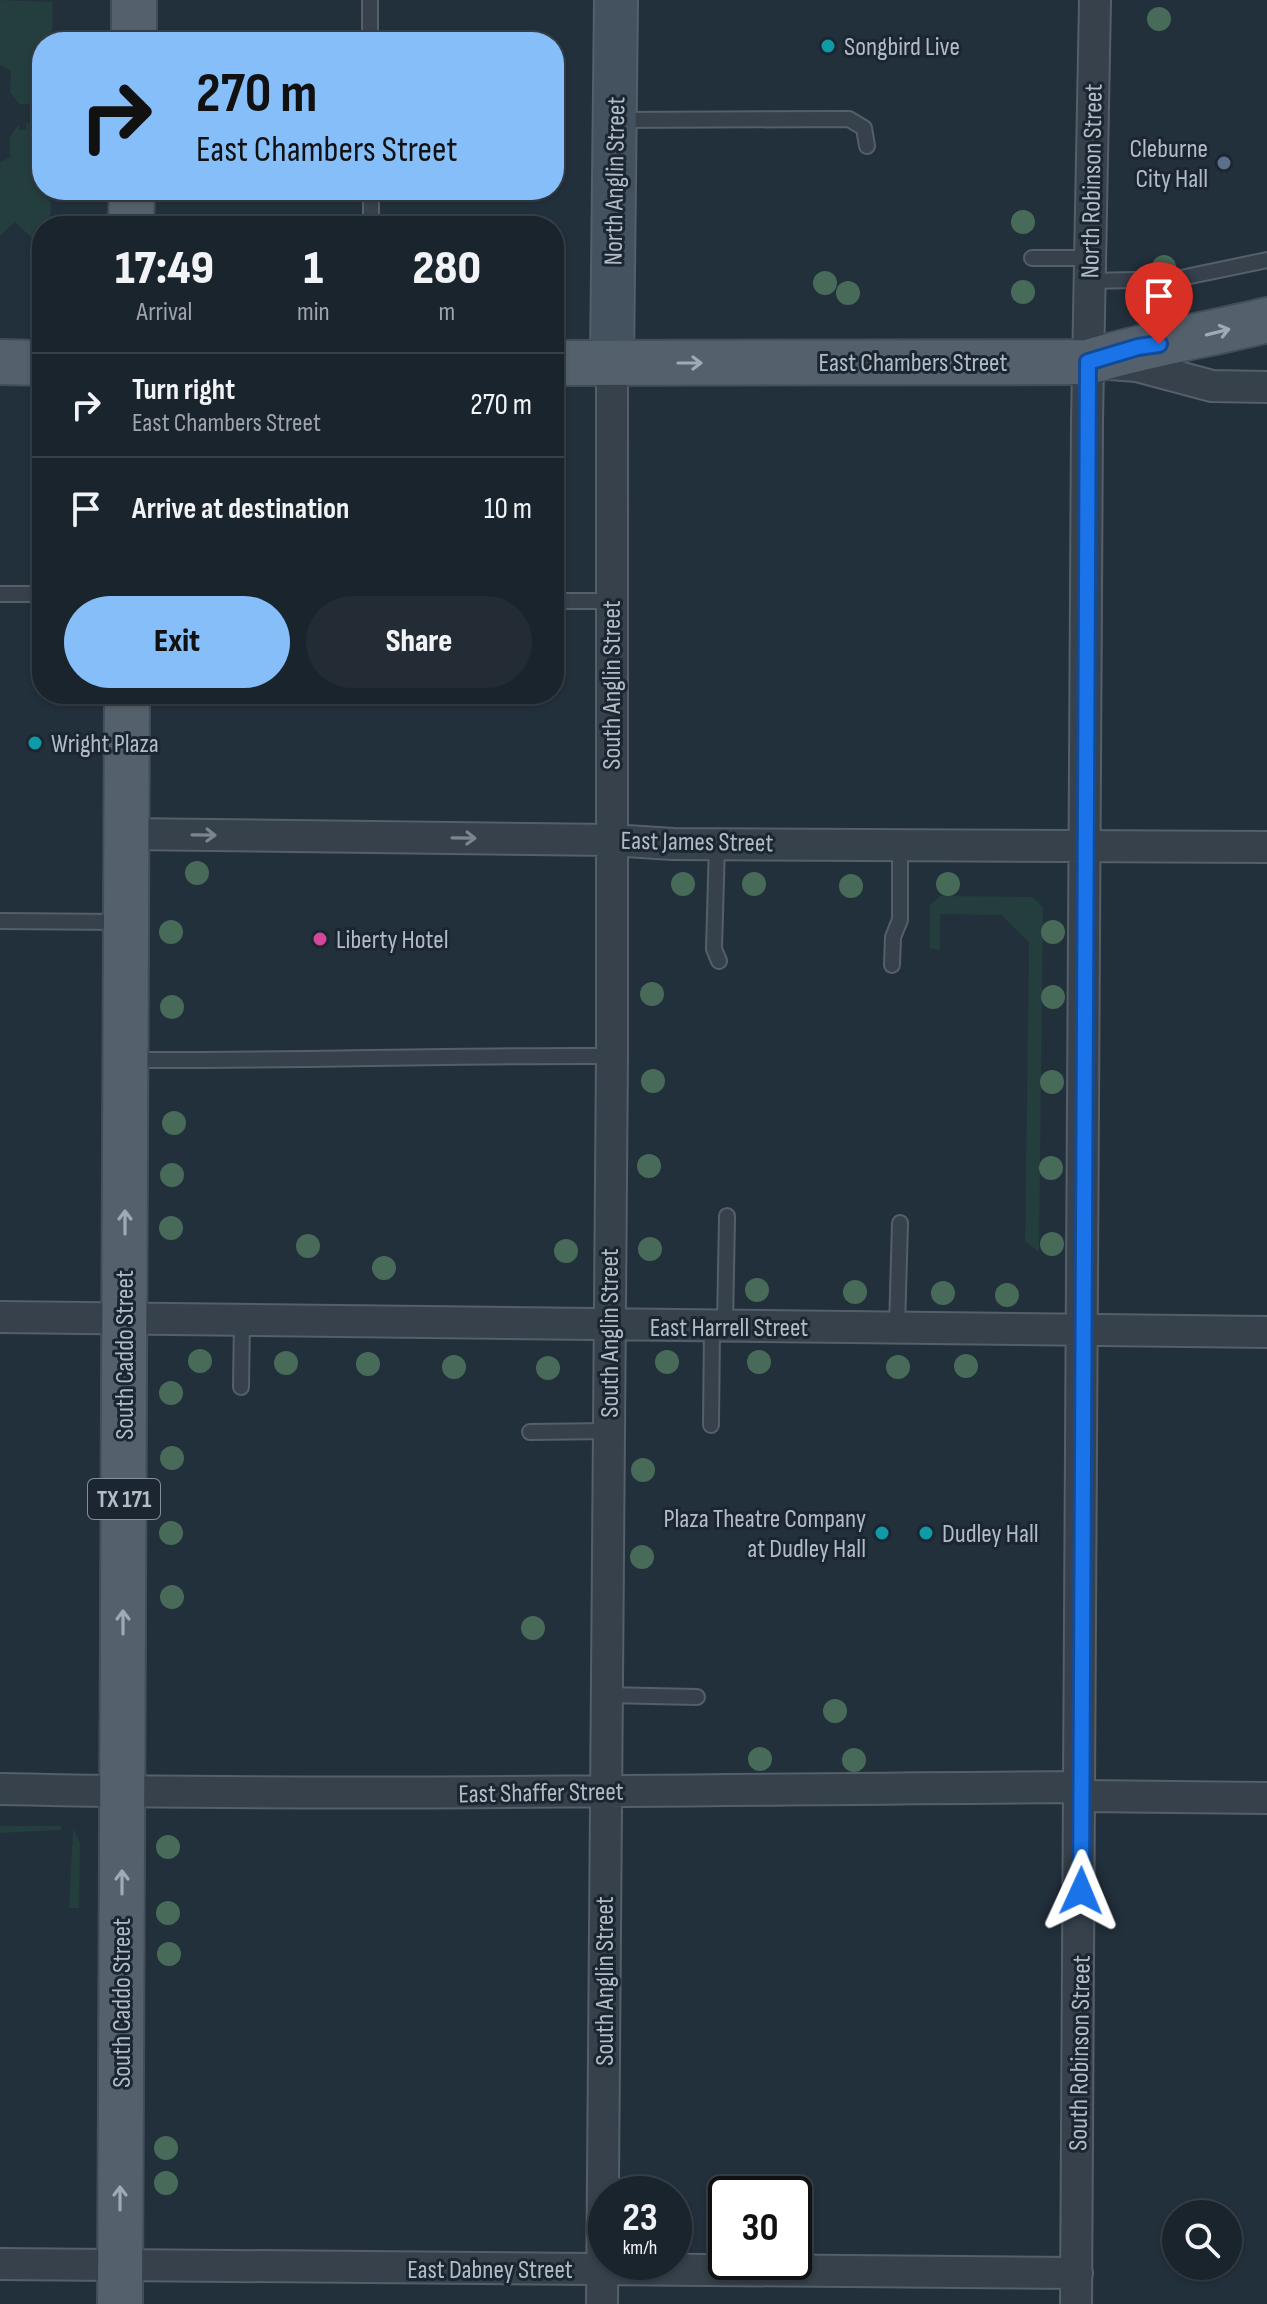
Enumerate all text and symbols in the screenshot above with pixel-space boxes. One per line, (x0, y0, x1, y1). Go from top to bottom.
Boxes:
place label: Songbird Live (844, 32, 960, 63)
marker: Songbird Live (819, 37, 837, 55)
text: 270 m (196, 61, 317, 128)
icon: right (64, 64, 168, 168)
street label: North Robinson Street (1075, 83, 1110, 279)
street label: North Anglin Street (599, 96, 632, 266)
text: East Chambers Street (196, 129, 457, 172)
place label: Cleburne City Hall (1129, 134, 1208, 195)
marker: Cleburne City Hall (1215, 154, 1233, 172)
text: 17:49 (115, 240, 214, 297)
text: 1 (303, 240, 323, 297)
text: 280 (413, 240, 481, 297)
pin (1125, 262, 1193, 344)
icon: arrive (1137, 274, 1181, 318)
text: Arrival (137, 297, 192, 328)
text: min (297, 297, 330, 328)
text: m (438, 297, 455, 328)
one-way arrow (1205, 324, 1231, 339)
street label: East Chambers Street (819, 348, 1007, 379)
one-way arrow (676, 355, 703, 370)
text: Turn right (132, 372, 235, 408)
icon: right (64, 383, 108, 427)
text: 270 m (470, 387, 532, 423)
text: East Chambers Street (132, 408, 321, 439)
icon: arrive (64, 487, 108, 531)
text: Arrive at destination (132, 491, 349, 527)
text: 10 m (484, 491, 532, 527)
button: Exit (64, 596, 290, 688)
button: Share (306, 596, 532, 688)
street label: South Anglin Street (597, 600, 628, 770)
place label: Wright Plaza (51, 729, 159, 760)
marker: Wright Plaza (26, 734, 44, 752)
street label: East James Street (620, 826, 774, 859)
one-way arrow (190, 827, 217, 843)
one-way arrow (450, 830, 477, 846)
place label: Liberty Hotel (336, 925, 449, 956)
marker: Liberty Hotel (311, 930, 329, 948)
one-way arrow (117, 1209, 133, 1236)
street label: South Anglin Street (595, 1248, 626, 1418)
street label: South Caddo Street (110, 1270, 141, 1440)
street label: East Harrell Street (650, 1313, 808, 1344)
road number: TX 171 (88, 1479, 160, 1519)
place label: Plaza Theatre Company at Dudley Hall (664, 1504, 866, 1565)
place label: Dudley Hall (942, 1519, 1039, 1550)
marker: Plaza Theatre Company at Dudley Hall (873, 1524, 891, 1542)
marker: Dudley Hall (917, 1524, 935, 1542)
one-way arrow (115, 1609, 131, 1636)
street label: East Shaffer Street (458, 1777, 624, 1810)
position arrow (1039, 1849, 1123, 1933)
one-way arrow (114, 1869, 130, 1896)
street label: South Anglin Street (590, 1896, 621, 2066)
street label: South Caddo Street (107, 1918, 138, 2088)
street label: South Robinson Street (1063, 1955, 1098, 2151)
speed limit sign: 30 (708, 2176, 812, 2280)
one-way arrow (112, 2185, 128, 2212)
text: 23 (622, 2194, 658, 2242)
map controls (1162, 2200, 1242, 2280)
button: search (1162, 2200, 1242, 2280)
text: km/h (623, 2236, 657, 2260)
street label: East Dabney Street (407, 2255, 573, 2286)

